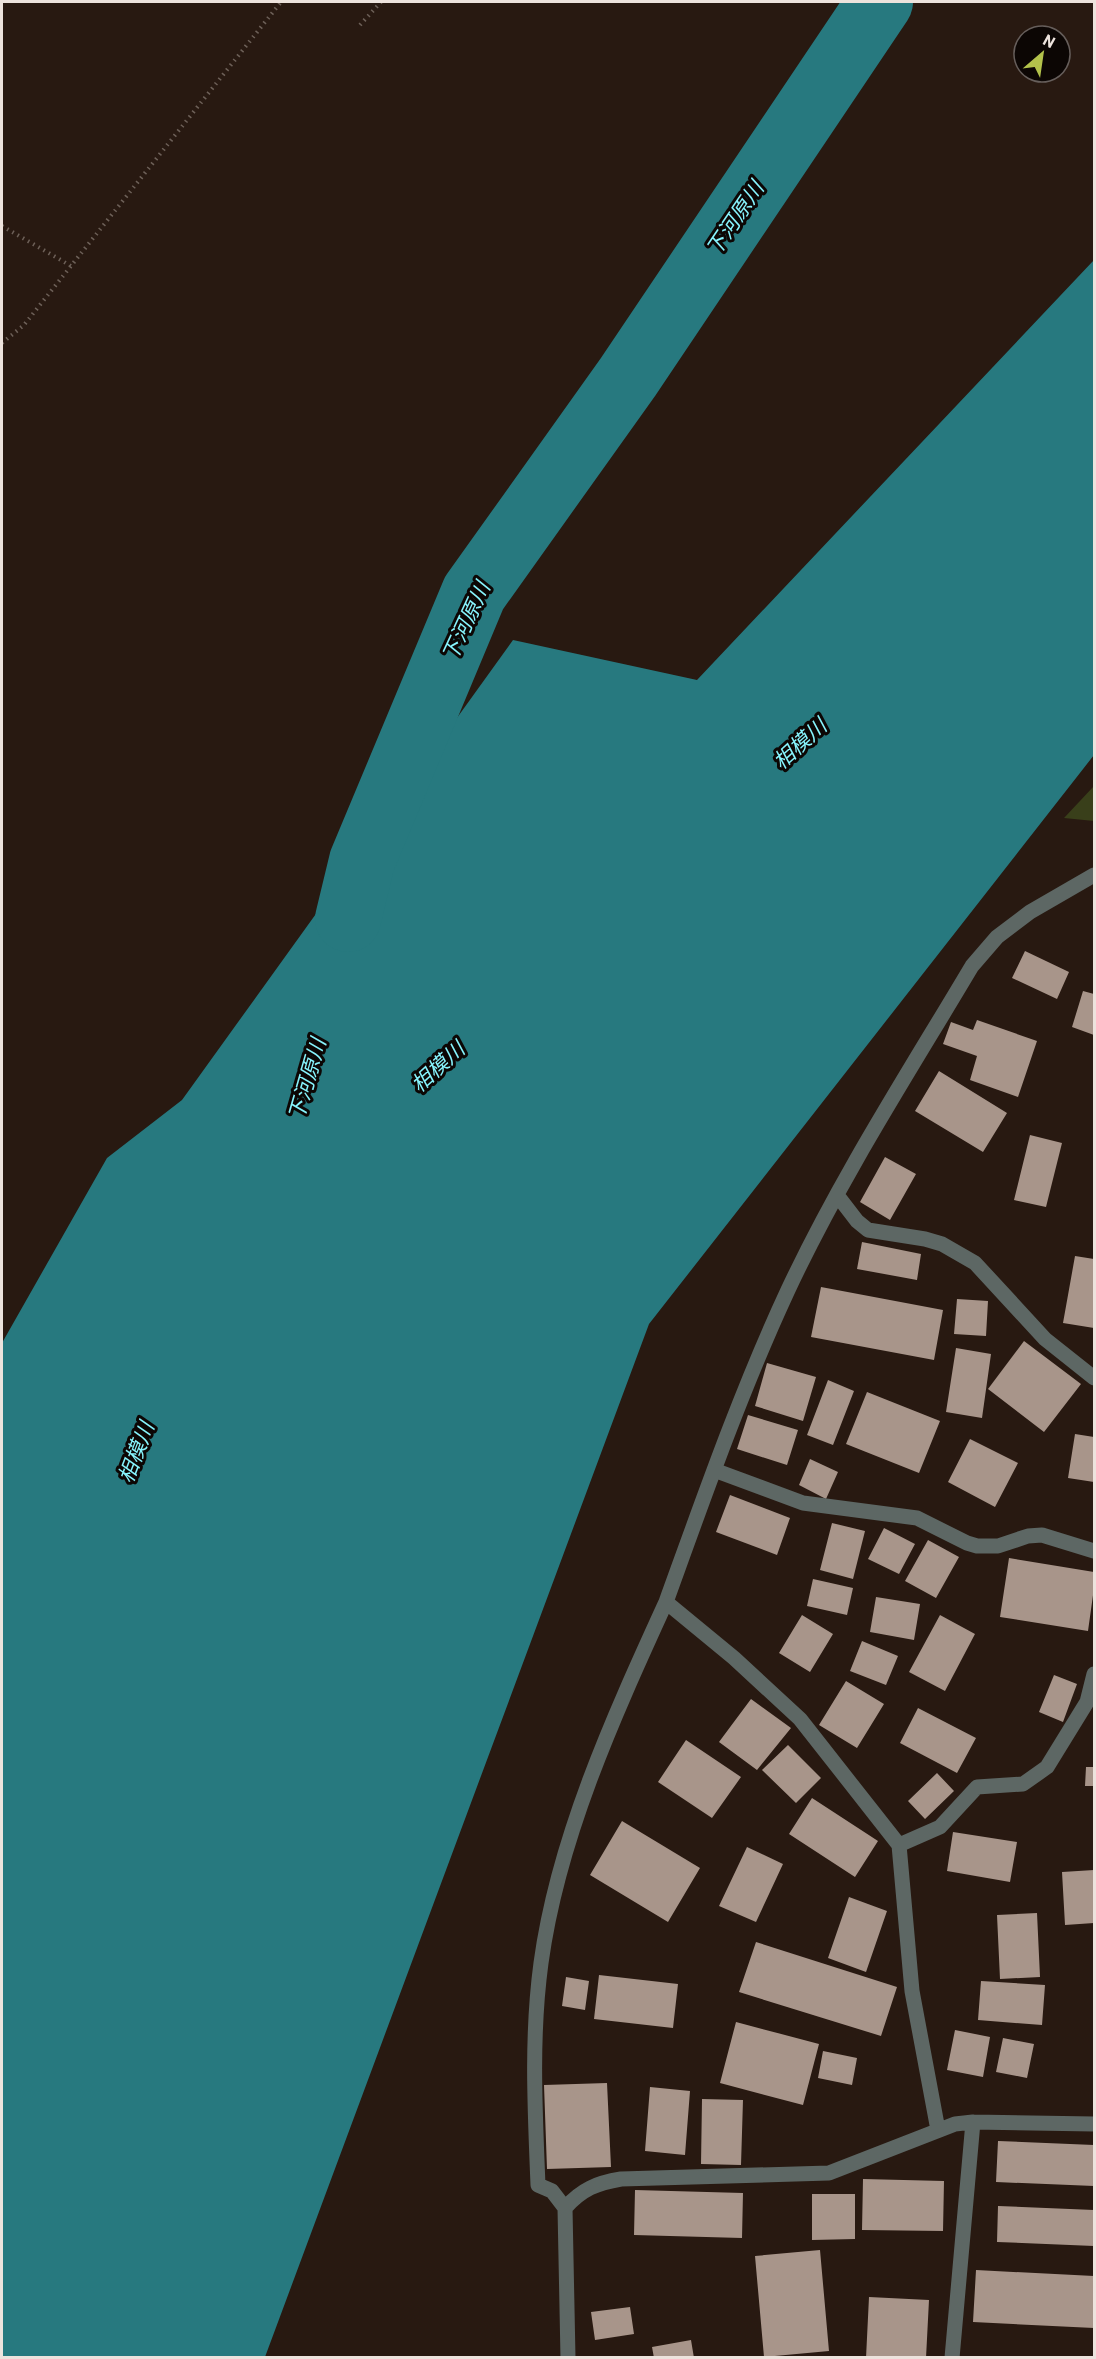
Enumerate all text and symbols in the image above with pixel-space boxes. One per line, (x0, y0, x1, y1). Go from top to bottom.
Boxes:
north arrow (1012, 24, 1072, 84)
text: N (1040, 30, 1059, 51)
water label: 下河原川 (700, 175, 769, 260)
water label: 下河原川 (436, 576, 495, 664)
water label: 相模川 (767, 711, 832, 773)
water label: 下河原川 (282, 1033, 330, 1123)
water label: 相模川 (405, 1034, 470, 1096)
water label: 相模川 (112, 1416, 159, 1486)

